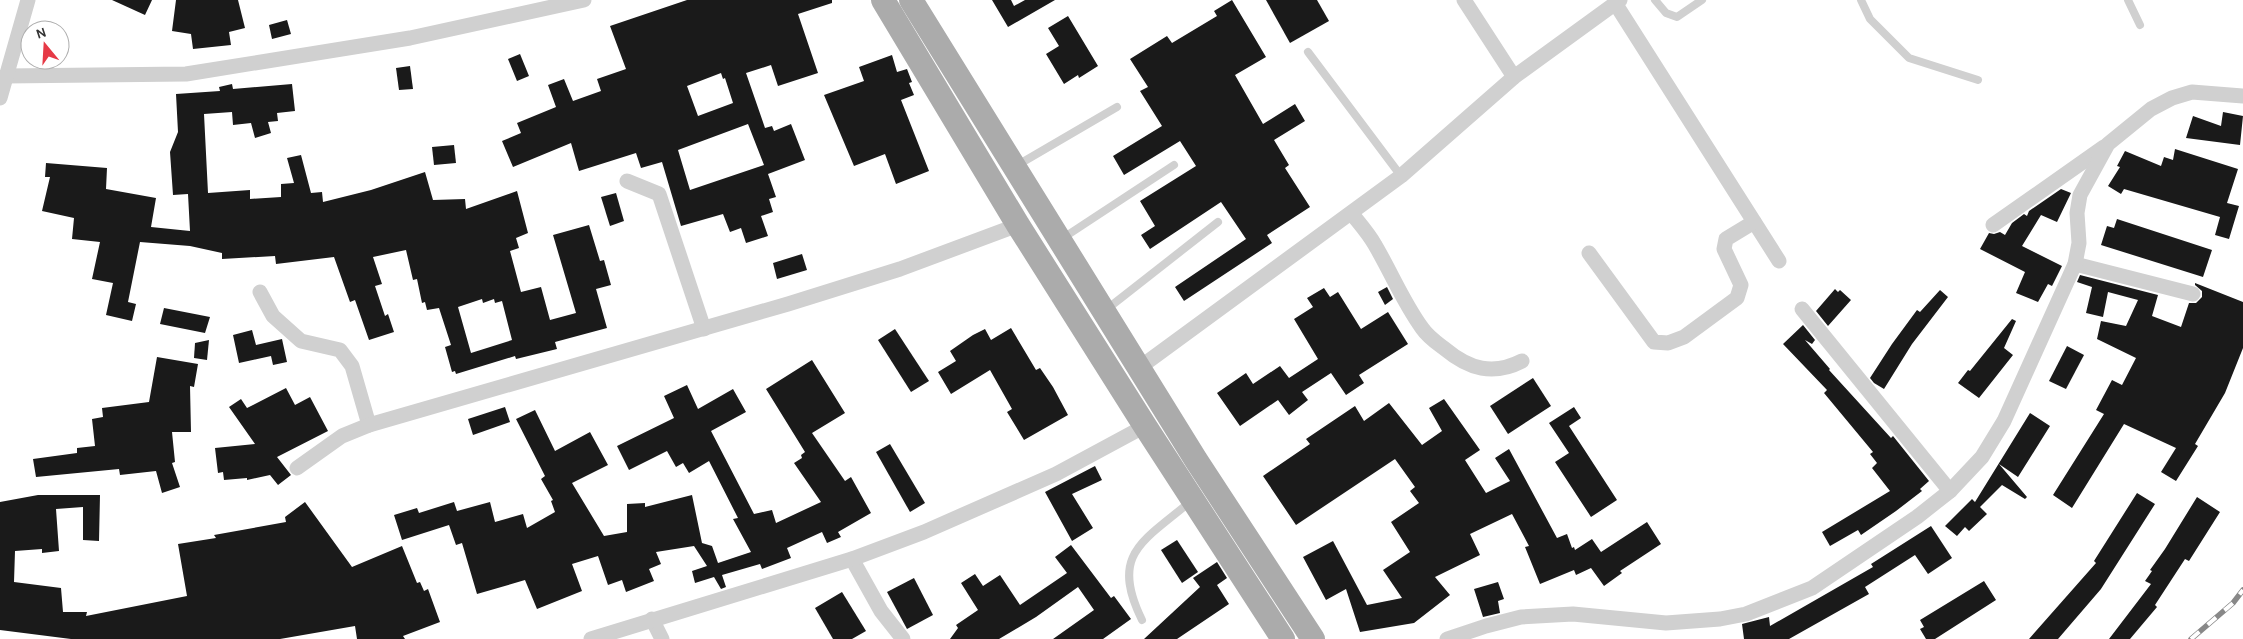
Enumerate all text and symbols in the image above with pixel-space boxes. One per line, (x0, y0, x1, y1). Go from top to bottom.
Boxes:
north arrow (20, 20, 70, 70)
text: N (34, 23, 49, 43)

